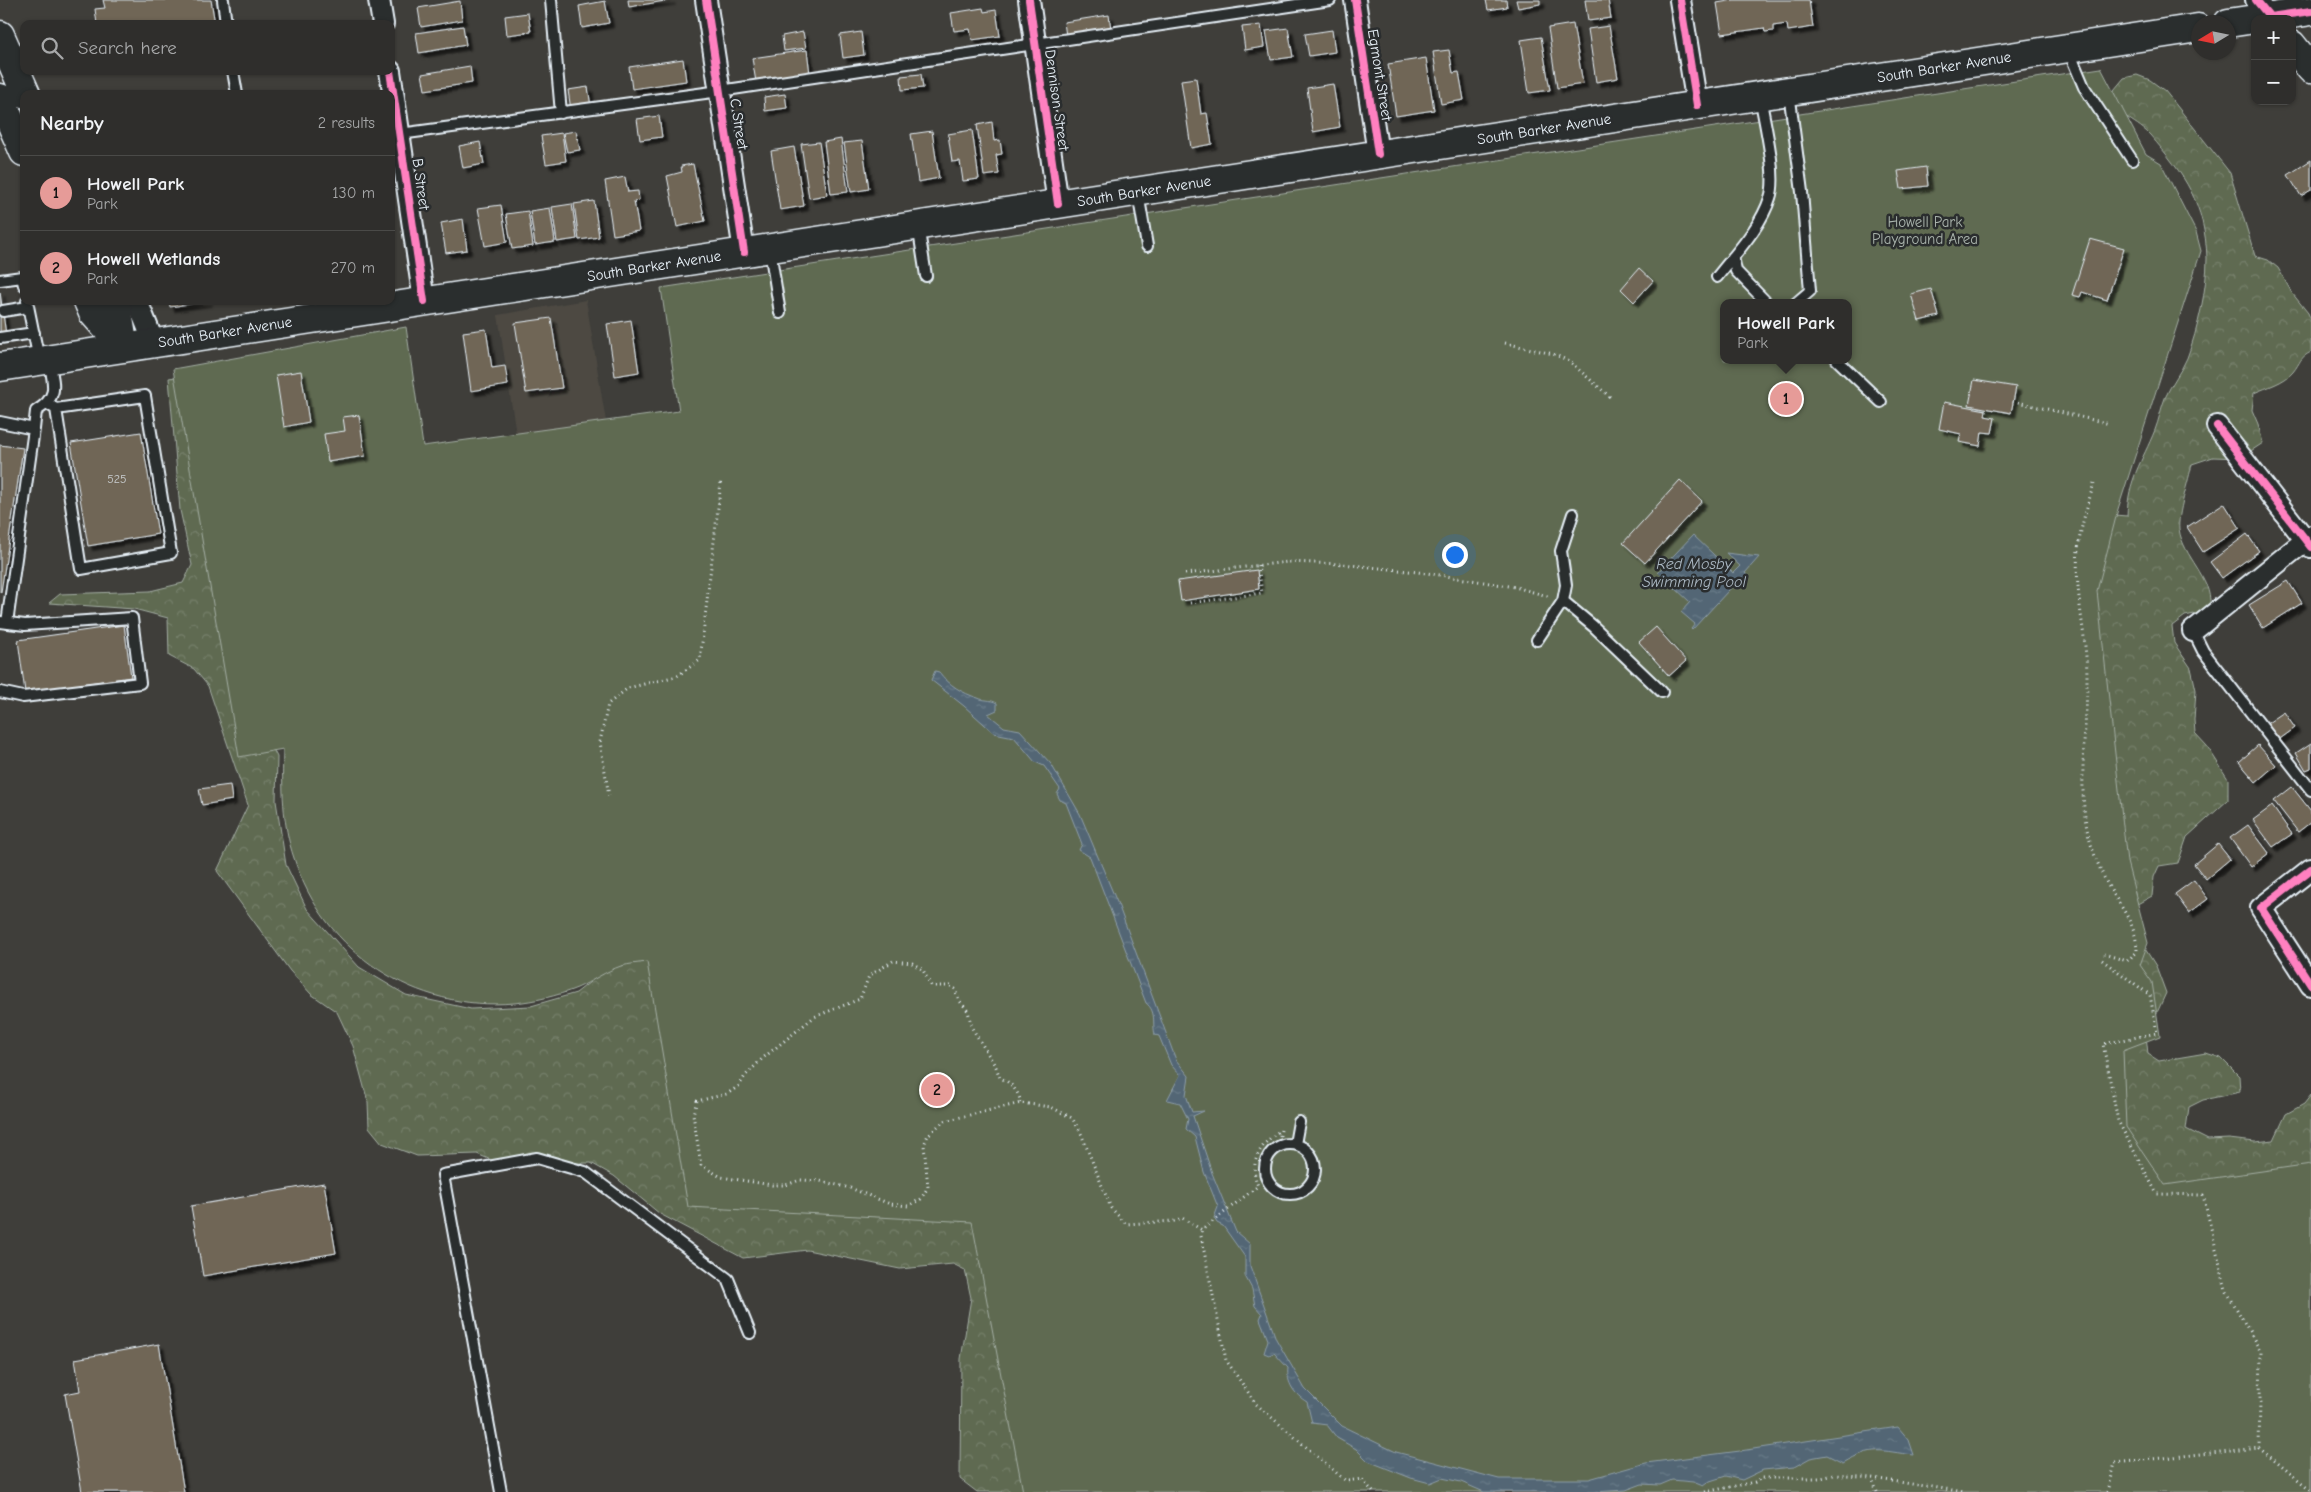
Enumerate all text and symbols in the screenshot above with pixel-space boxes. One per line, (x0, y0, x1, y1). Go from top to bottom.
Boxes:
north arrow (2191, 15, 2236, 60)
map controls (2251, 15, 2296, 105)
button: + (2251, 15, 2296, 60)
search box (20, 20, 395, 75)
street label: Egmont Street (1364, 28, 1396, 123)
icon: search (38, 34, 66, 62)
text: Search here (78, 37, 177, 59)
street label: South Barker Avenue (1876, 47, 2013, 86)
street label: Dennison Street (1041, 48, 1073, 152)
button: − (2251, 60, 2296, 105)
street label: C Street (726, 97, 752, 152)
street label: South Barker Avenue (1476, 109, 1613, 148)
text: Nearby (40, 111, 104, 135)
text: 2 results (318, 114, 375, 132)
street label: B Street (408, 157, 434, 212)
street label: South Barker Avenue (1076, 171, 1213, 210)
text: Howell Park (87, 173, 184, 195)
text: 1 (53, 184, 59, 202)
text: 130 m (332, 184, 375, 202)
text: Park (87, 195, 118, 213)
park label: Howell Park Playground Area (1872, 213, 1978, 248)
street label: South Barker Avenue (586, 246, 723, 285)
text: Howell Wetlands (87, 248, 220, 270)
text: 2 (52, 259, 60, 277)
text: 270 m (331, 259, 375, 277)
text: Park (87, 270, 118, 288)
popup (1720, 299, 1852, 364)
street label: South Barker Avenue (157, 312, 294, 351)
text: Howell Park (1737, 312, 1835, 334)
text: Park (1737, 334, 1768, 352)
pin: 1 (1770, 380, 1802, 418)
house number: 525 (107, 472, 127, 486)
your location (1442, 542, 1468, 568)
water label: Red Mosby Swimming Pool (1642, 555, 1746, 591)
pin: 2 (921, 1071, 953, 1109)

